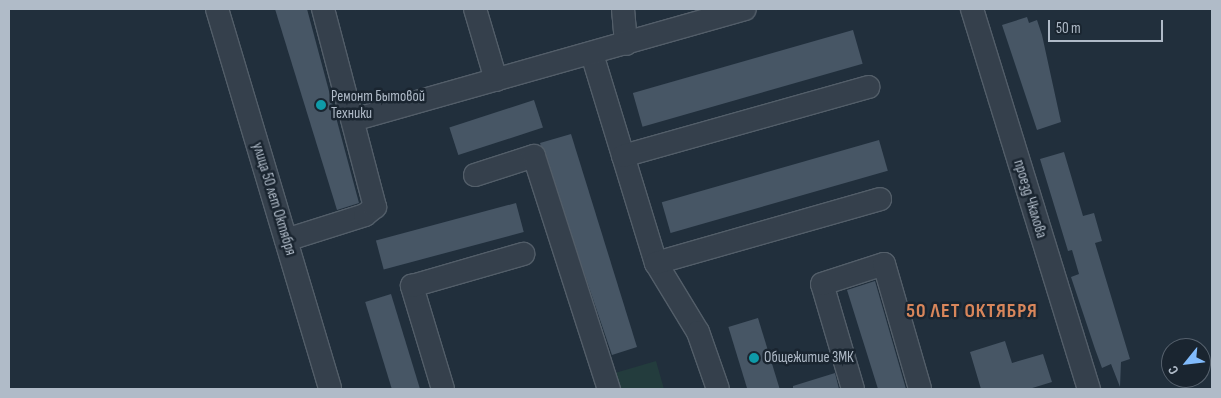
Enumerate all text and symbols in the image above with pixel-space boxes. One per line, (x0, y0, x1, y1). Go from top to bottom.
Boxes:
scale bar (1051, 10, 1166, 42)
text: 50 m (1056, 19, 1081, 38)
place label: Ремонт Бытовой Техники (331, 87, 425, 122)
marker: Ремонт Бытовой Техники (315, 99, 327, 111)
street label: улица 50 лет Октября (248, 140, 300, 258)
street label: проезд Чкалова (1010, 158, 1050, 240)
district label: 50 ЛЕТ ОКТЯБРЯ (904, 299, 1040, 323)
north arrow (1161, 338, 1211, 388)
place label: Общежитие 3МК (764, 349, 854, 367)
marker: Общежитие 3МК (748, 352, 760, 364)
text: С (1164, 363, 1182, 377)

